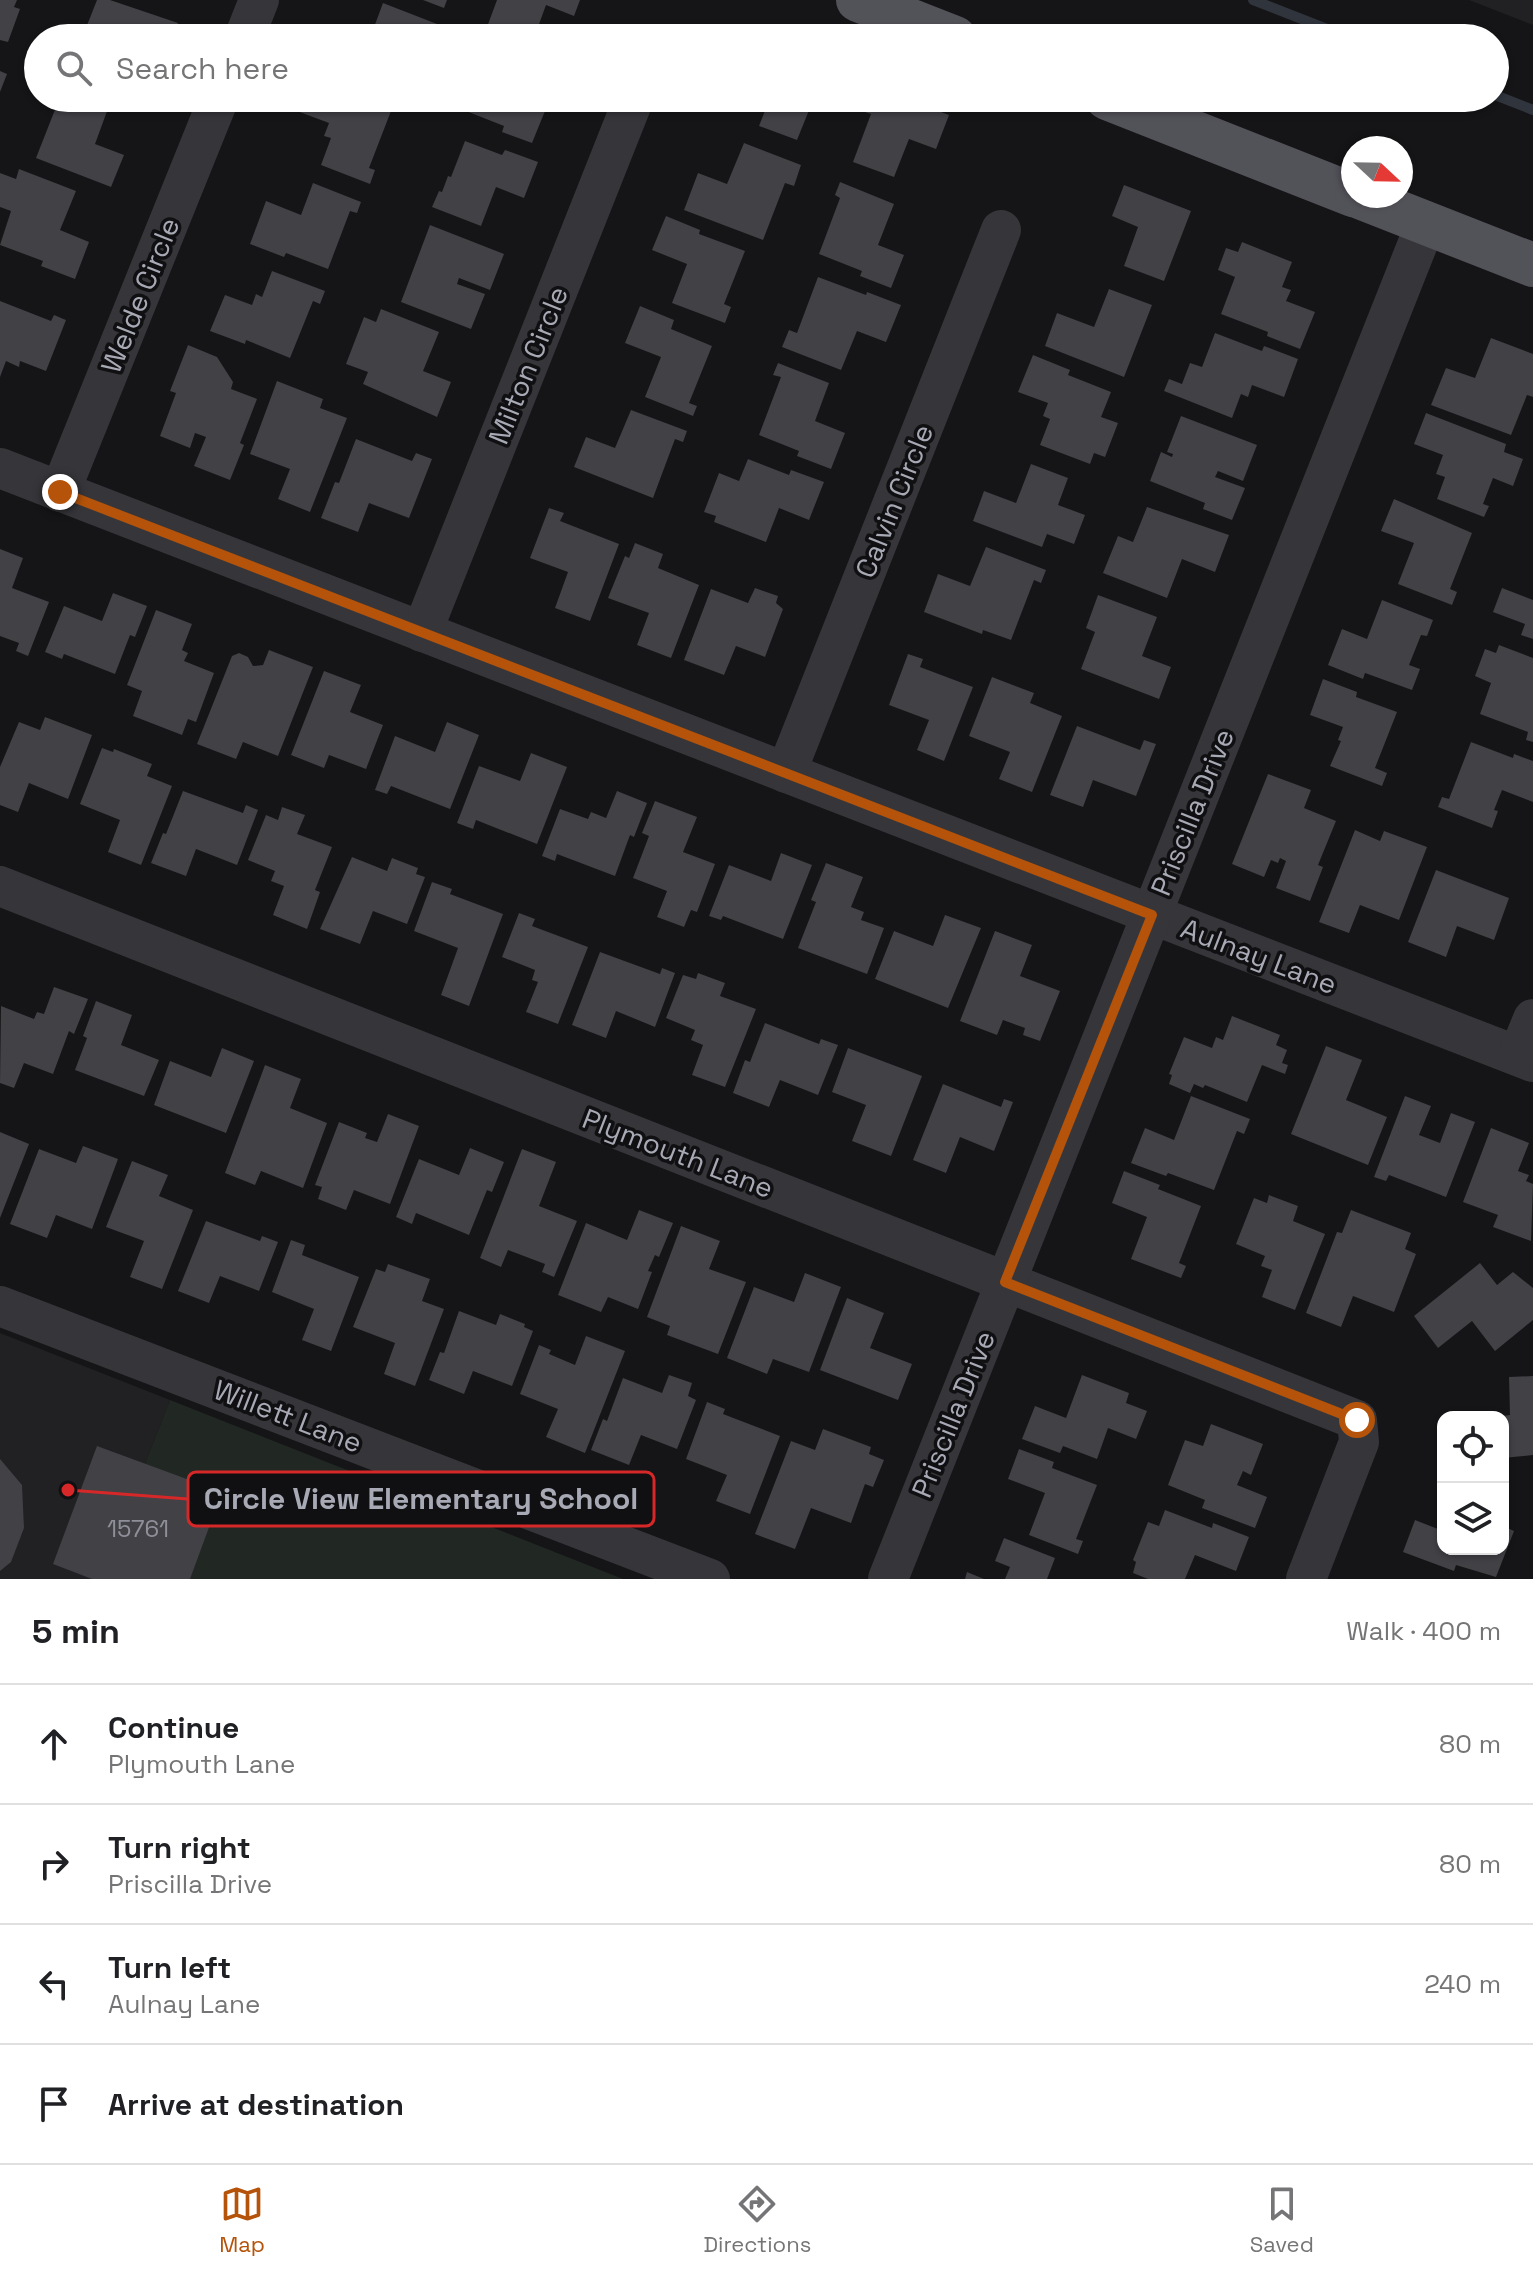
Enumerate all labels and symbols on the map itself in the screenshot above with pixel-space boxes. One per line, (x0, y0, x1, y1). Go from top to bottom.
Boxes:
north arrow (1341, 136, 1413, 208)
street label: Welde Circle (93, 212, 187, 378)
street label: Milton Circle (480, 281, 576, 449)
street label: Calvin Circle (847, 419, 941, 583)
route end (42, 474, 78, 510)
street label: Priscilla Drive (1142, 723, 1242, 901)
street label: Aulnay Lane (1176, 910, 1342, 1002)
street label: Plymouth Lane (577, 1100, 779, 1206)
street label: Priscilla Drive (903, 1325, 1003, 1503)
street label: Willett Lane (209, 1371, 367, 1461)
route start (1339, 1402, 1375, 1438)
callout: Circle View Elementary School (188, 1472, 654, 1526)
text: Circle View Elementary School (204, 1479, 638, 1518)
house number: 15761 (107, 1513, 169, 1544)

